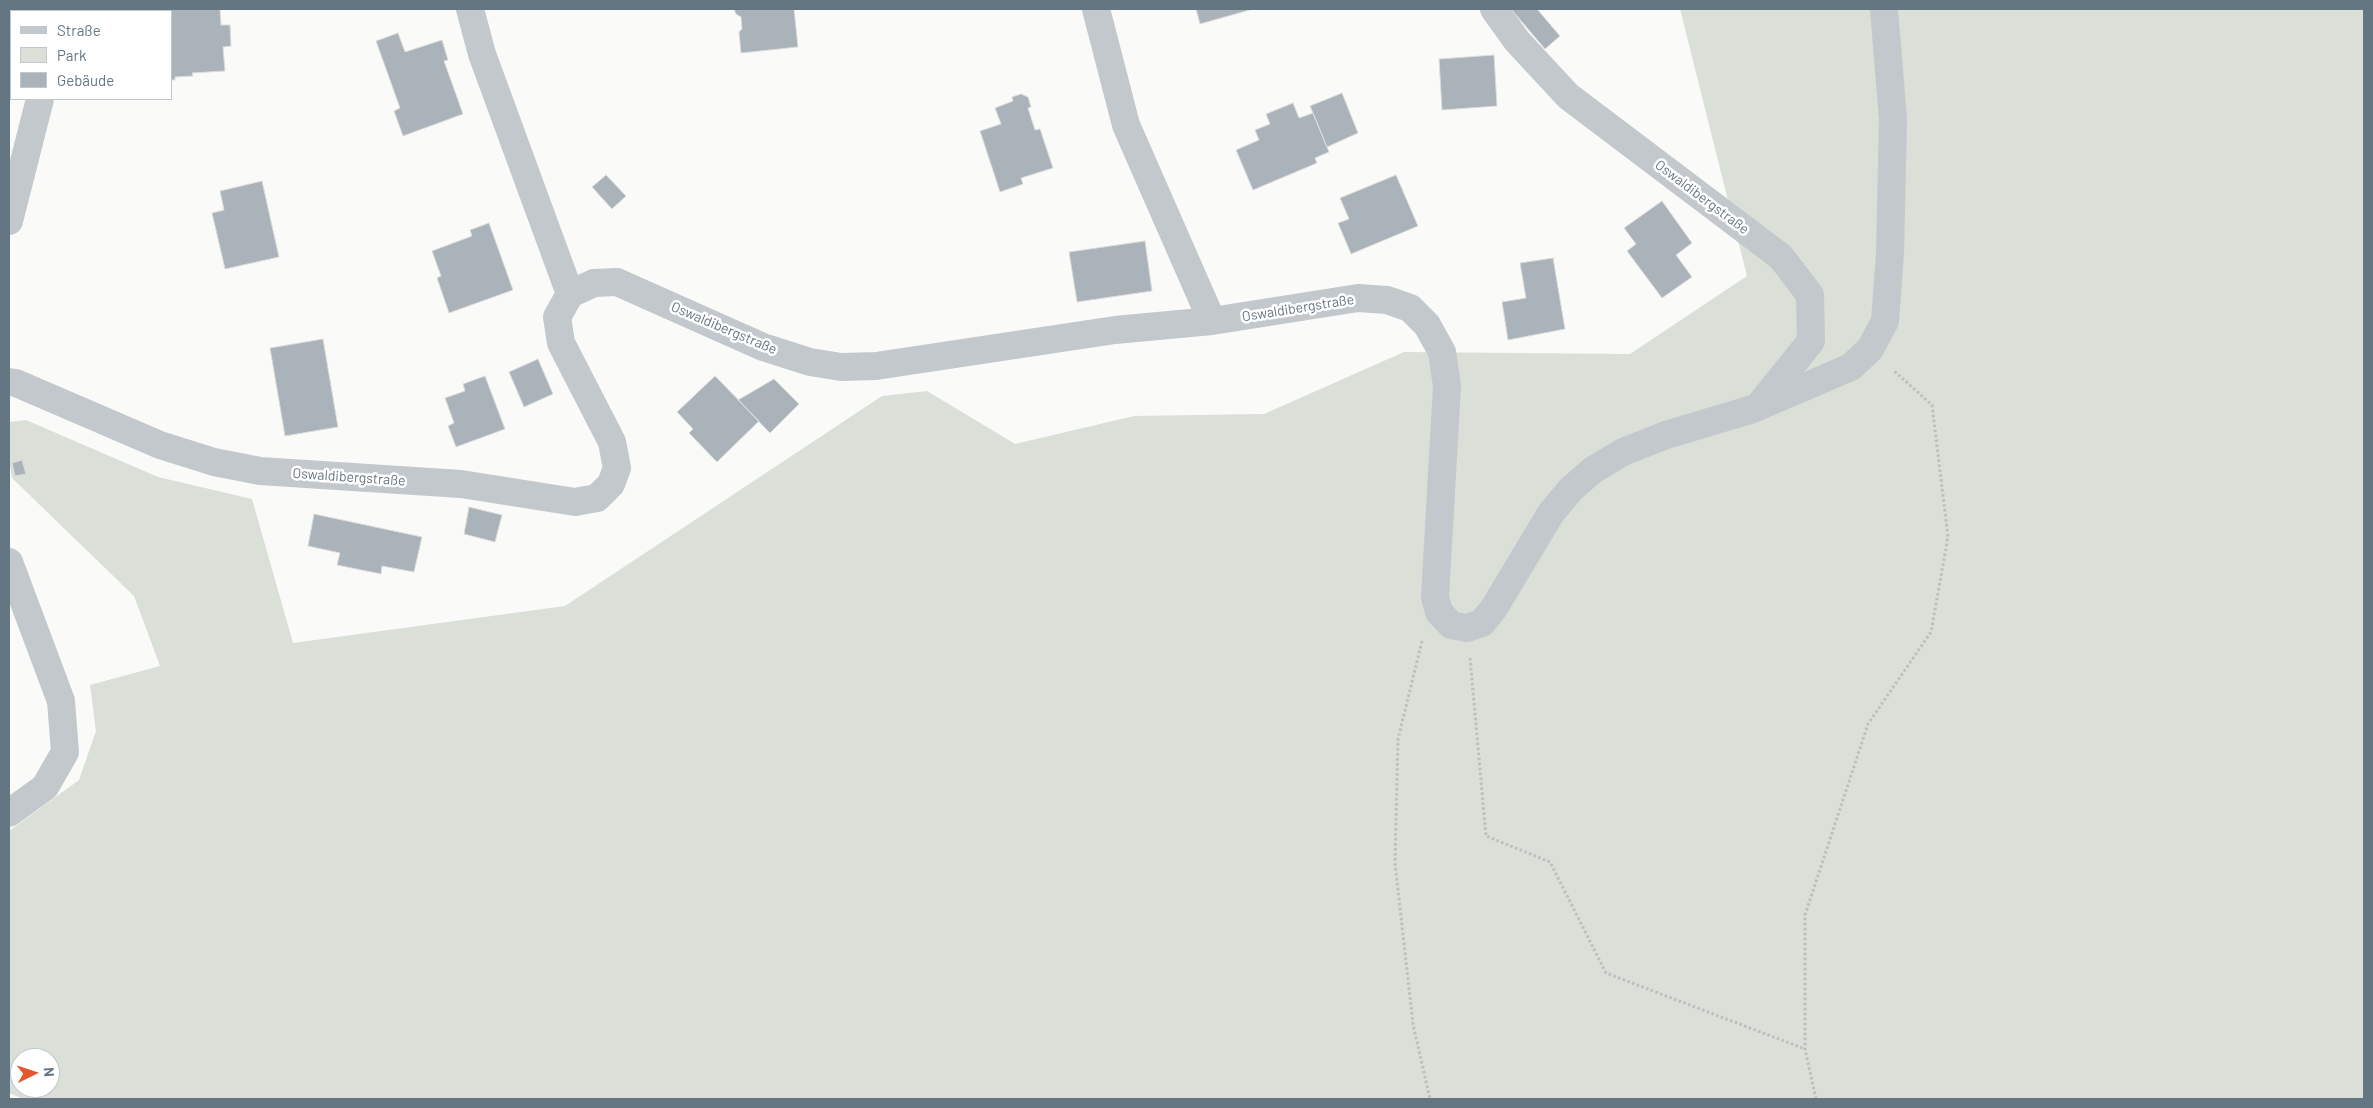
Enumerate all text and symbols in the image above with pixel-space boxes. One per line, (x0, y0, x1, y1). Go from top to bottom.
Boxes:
legend (10, 10, 172, 100)
text: Straße (57, 21, 101, 39)
text: Park (57, 46, 86, 64)
text: Gebäude (57, 71, 114, 89)
street label: Oswaldibergstraße (1652, 156, 1752, 238)
street label: Oswaldibergstraße (1241, 291, 1355, 325)
street label: Oswaldibergstraße (669, 298, 779, 358)
street label: Oswaldibergstraße (292, 465, 406, 489)
north arrow (10, 1048, 60, 1098)
text: N (41, 1067, 58, 1077)

